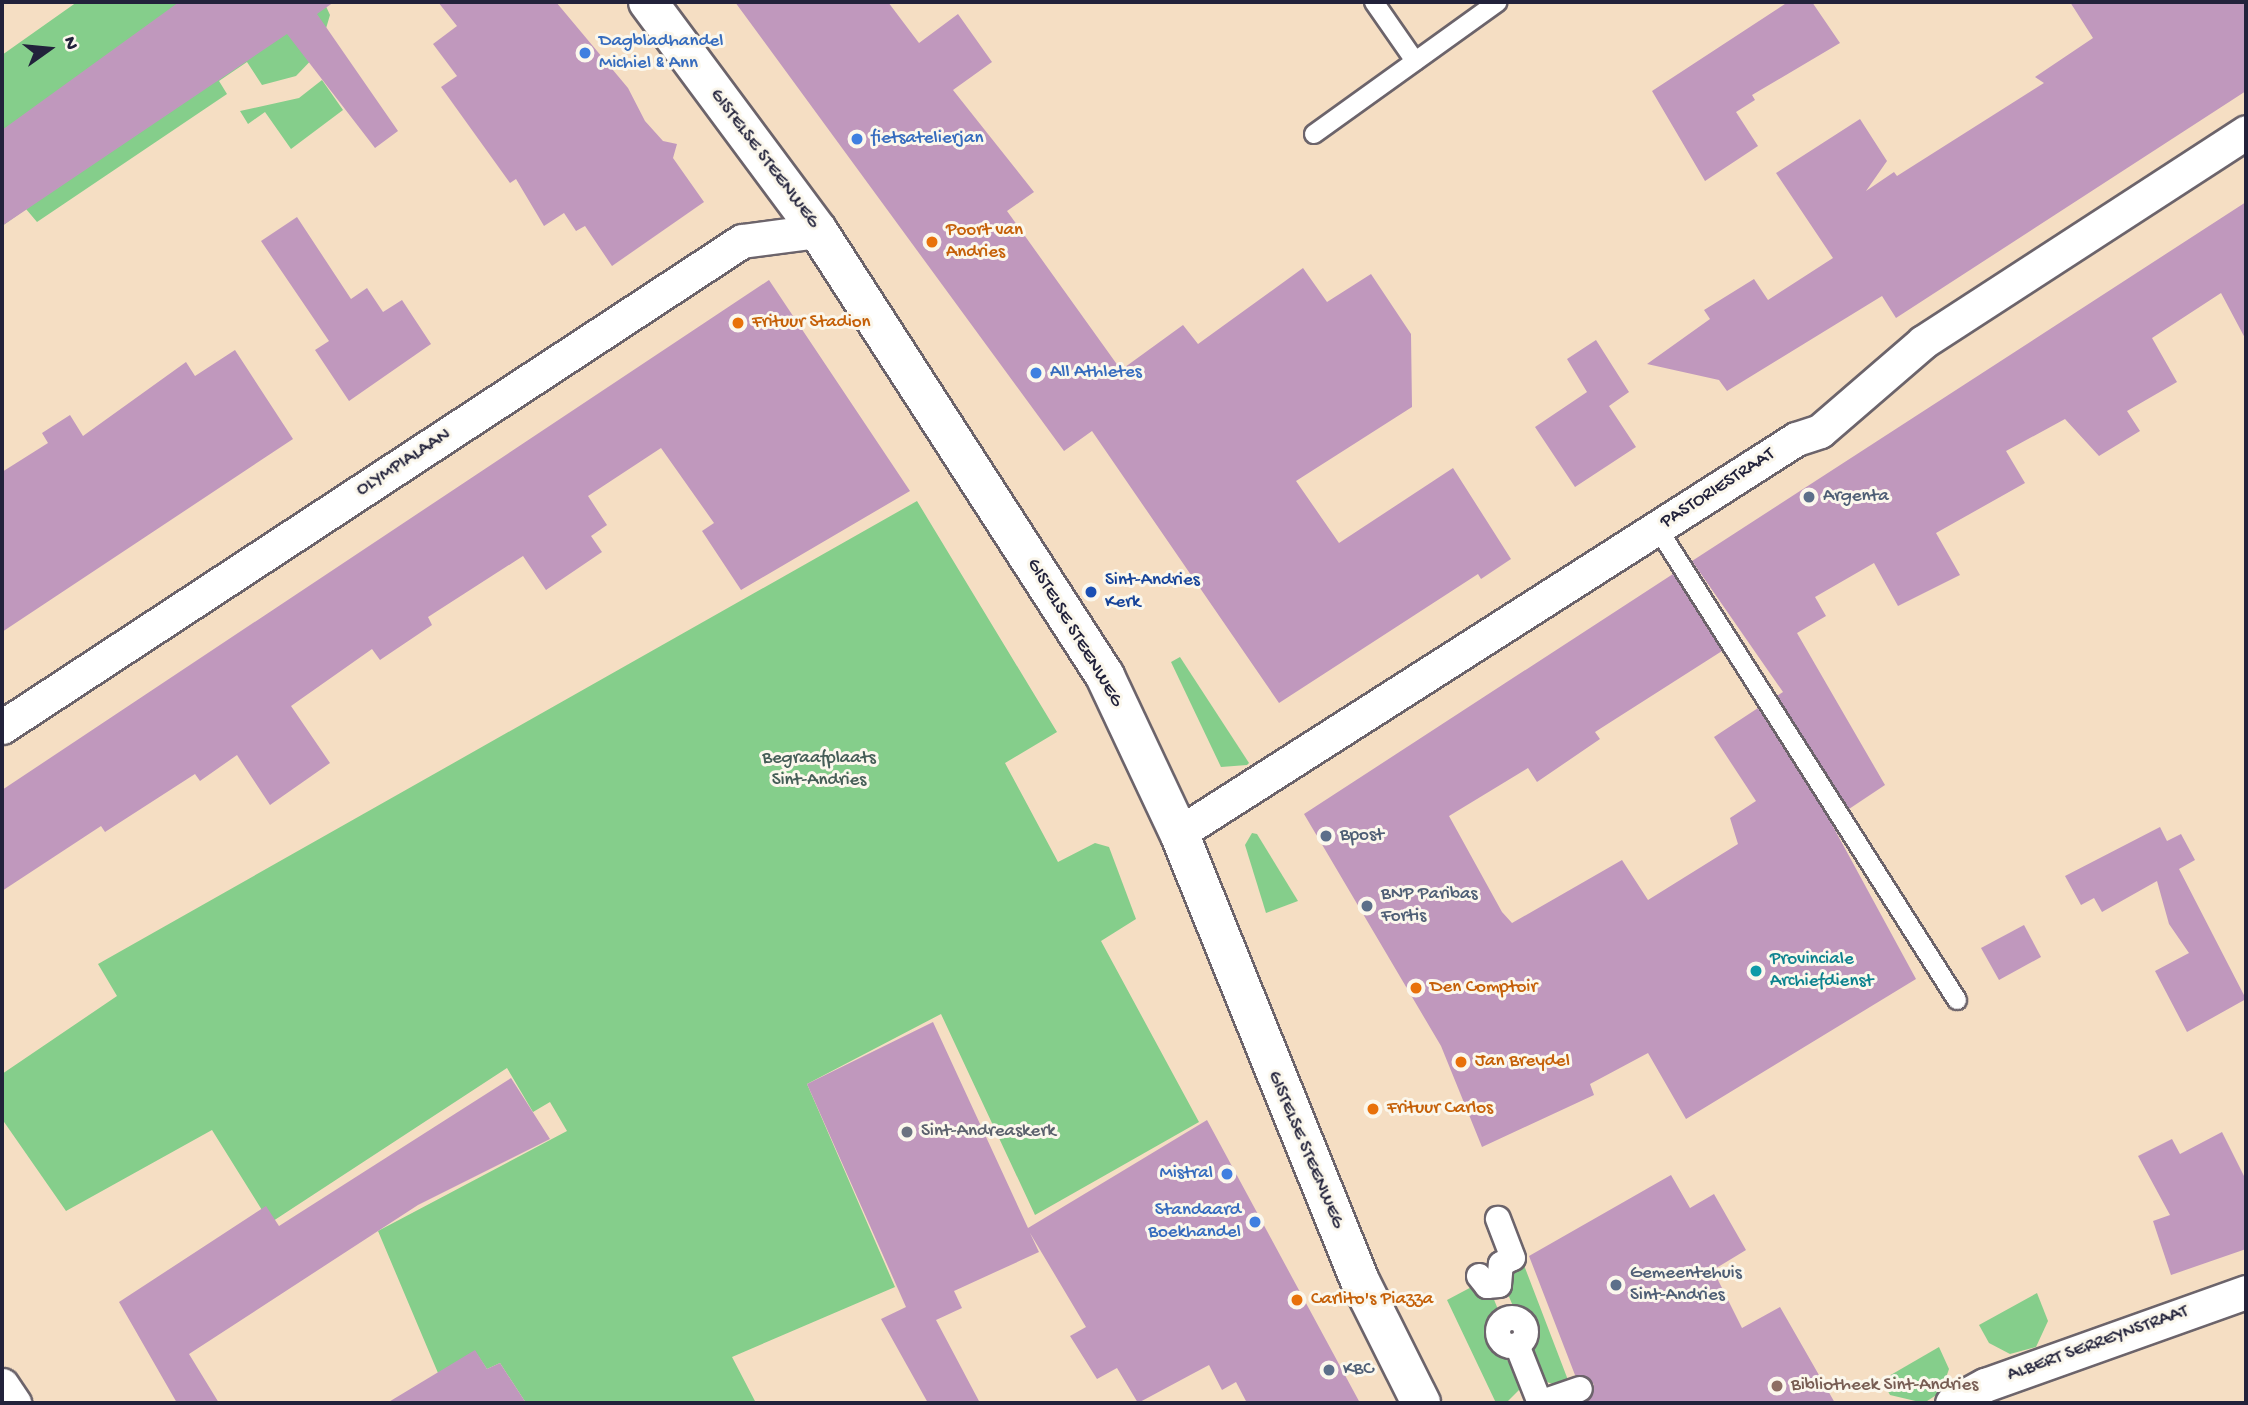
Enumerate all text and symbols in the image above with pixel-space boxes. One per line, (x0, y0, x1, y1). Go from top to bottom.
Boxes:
north arrow (14, 14, 84, 84)
place label: Dagbladhandel Michiel & Ann (599, 31, 724, 75)
text: N (57, 34, 82, 52)
marker: Dagbladhandel Michiel & Ann (577, 45, 593, 61)
street label: GISTELSE STEENWEG (704, 85, 824, 233)
place label: fietsatelierjan (871, 128, 984, 150)
marker: fietsatelierjan (849, 131, 865, 147)
place label: Poort van Andries (946, 220, 1023, 264)
marker: Poort van Andries (924, 234, 940, 250)
place label: Frituur Stadion (752, 312, 871, 334)
marker: Frituur Stadion (730, 315, 746, 331)
place label: All Athletes (1050, 362, 1142, 384)
marker: All Athletes (1028, 365, 1044, 381)
street label: OLYMPIALAAN (352, 424, 456, 502)
street label: PASTORIESTRAAT (1657, 444, 1779, 534)
place label: Argenta (1823, 486, 1889, 508)
marker: Argenta (1801, 489, 1817, 505)
street label: GISTELSE STEENWEG (1021, 555, 1127, 711)
place label: Sint-Andries Kerk (1105, 570, 1200, 614)
marker: Sint-Andries Kerk (1083, 584, 1099, 600)
park label: Begraafplaats Sint-Andries (762, 748, 876, 792)
place label: Bpost (1340, 825, 1384, 847)
marker: Bpost (1318, 828, 1334, 844)
place label: BNP Paribas Fortis (1381, 884, 1478, 928)
marker: BNP Paribas Fortis (1359, 898, 1375, 914)
place label: Provinciale Archiefdienst (1770, 949, 1873, 993)
marker: Provinciale Archiefdienst (1748, 963, 1764, 979)
place label: Den Comptoir (1430, 977, 1537, 999)
marker: Den Comptoir (1408, 980, 1424, 996)
place label: Jan Breydel (1475, 1051, 1570, 1073)
marker: Jan Breydel (1453, 1054, 1469, 1070)
street label: GISTELSE STEENWEG (1262, 1068, 1348, 1232)
place label: Frituur Carlos (1387, 1098, 1493, 1120)
marker: Frituur Carlos (1365, 1101, 1381, 1117)
place label: Sint-Andreaskerk (921, 1121, 1056, 1143)
marker: Sint-Andreaskerk (899, 1124, 915, 1140)
place label: Mistral (1159, 1163, 1213, 1185)
marker: Mistral (1219, 1166, 1235, 1182)
place label: Standaard Boekhandel (1148, 1200, 1241, 1244)
marker: Standaard Boekhandel (1247, 1214, 1263, 1230)
place label: Gemeentehuis Sint-Andries (1630, 1263, 1742, 1307)
marker: Gemeentehuis Sint-Andries (1608, 1277, 1624, 1293)
place label: Carlito's Piazza (1311, 1289, 1433, 1311)
marker: Carlito's Piazza (1289, 1292, 1305, 1308)
street label: ALBERT SERREYNSTRAAT (2004, 1301, 2192, 1387)
place label: KBC (1343, 1359, 1373, 1381)
marker: KBC (1321, 1362, 1337, 1378)
place label: Bibliotheek Sint-Andries (1791, 1375, 1978, 1397)
marker: Bibliotheek Sint-Andries (1769, 1378, 1785, 1394)

